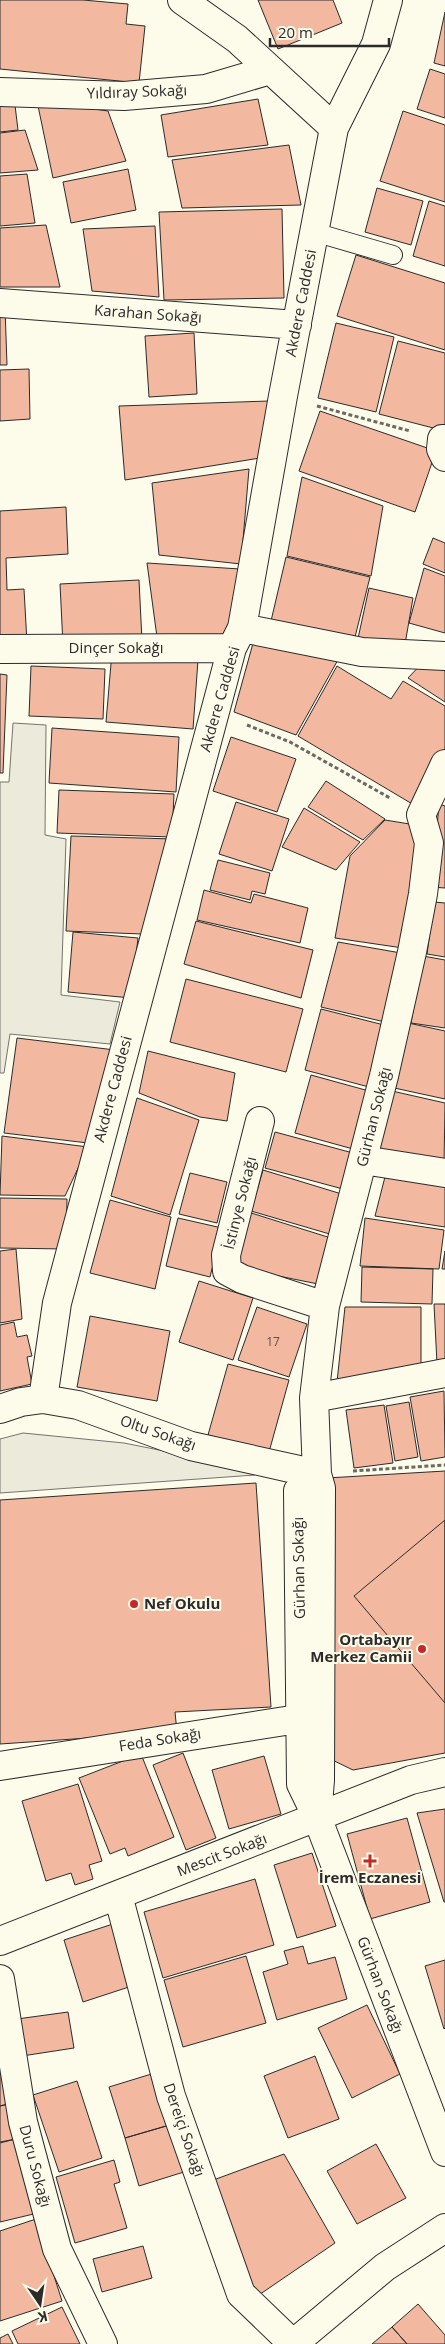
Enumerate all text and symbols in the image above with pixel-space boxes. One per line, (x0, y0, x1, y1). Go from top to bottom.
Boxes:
scale bar (270, 15, 389, 47)
text: 20 m (278, 22, 313, 42)
street label: Yıldıray Sokağı (87, 79, 187, 103)
street label: Akdere Caddesi (280, 247, 320, 358)
street label: Karahan Sokağı (93, 299, 203, 327)
street label: Dinçer Sokağı (69, 637, 163, 657)
street label: Akdere Caddesi (194, 644, 244, 754)
street label: Akdere Caddesi (88, 1034, 136, 1144)
street label: Gürhan Sokağı (351, 1065, 395, 1169)
street label: İstinye Sokağı (218, 1154, 260, 1251)
house number: 17 (266, 1333, 280, 1350)
street label: Oltu Sokağı (118, 1410, 199, 1454)
street label: Gürhan Sokağı (287, 1517, 309, 1619)
place label: Nef Okulu (144, 1593, 220, 1613)
marker: Nef Okulu (128, 1598, 140, 1610)
place label: Ortabayır Merkez Camii (310, 1629, 412, 1666)
marker: Ortabayır Merkez Camii (416, 1643, 428, 1655)
street label: Feda Sokağı (117, 1723, 202, 1755)
street label: Mescit Sokağı (174, 1828, 269, 1880)
marker: İrem Eczanesi (364, 1855, 376, 1867)
place label: İrem Eczanesi (319, 1867, 421, 1887)
street label: Gürhan Sokağı (353, 1933, 409, 2036)
street label: Dereiçi Sokağı (160, 2080, 210, 2179)
street label: Duru Sokağı (15, 2122, 57, 2209)
north arrow (15, 2279, 65, 2329)
text: K (36, 2307, 50, 2328)

